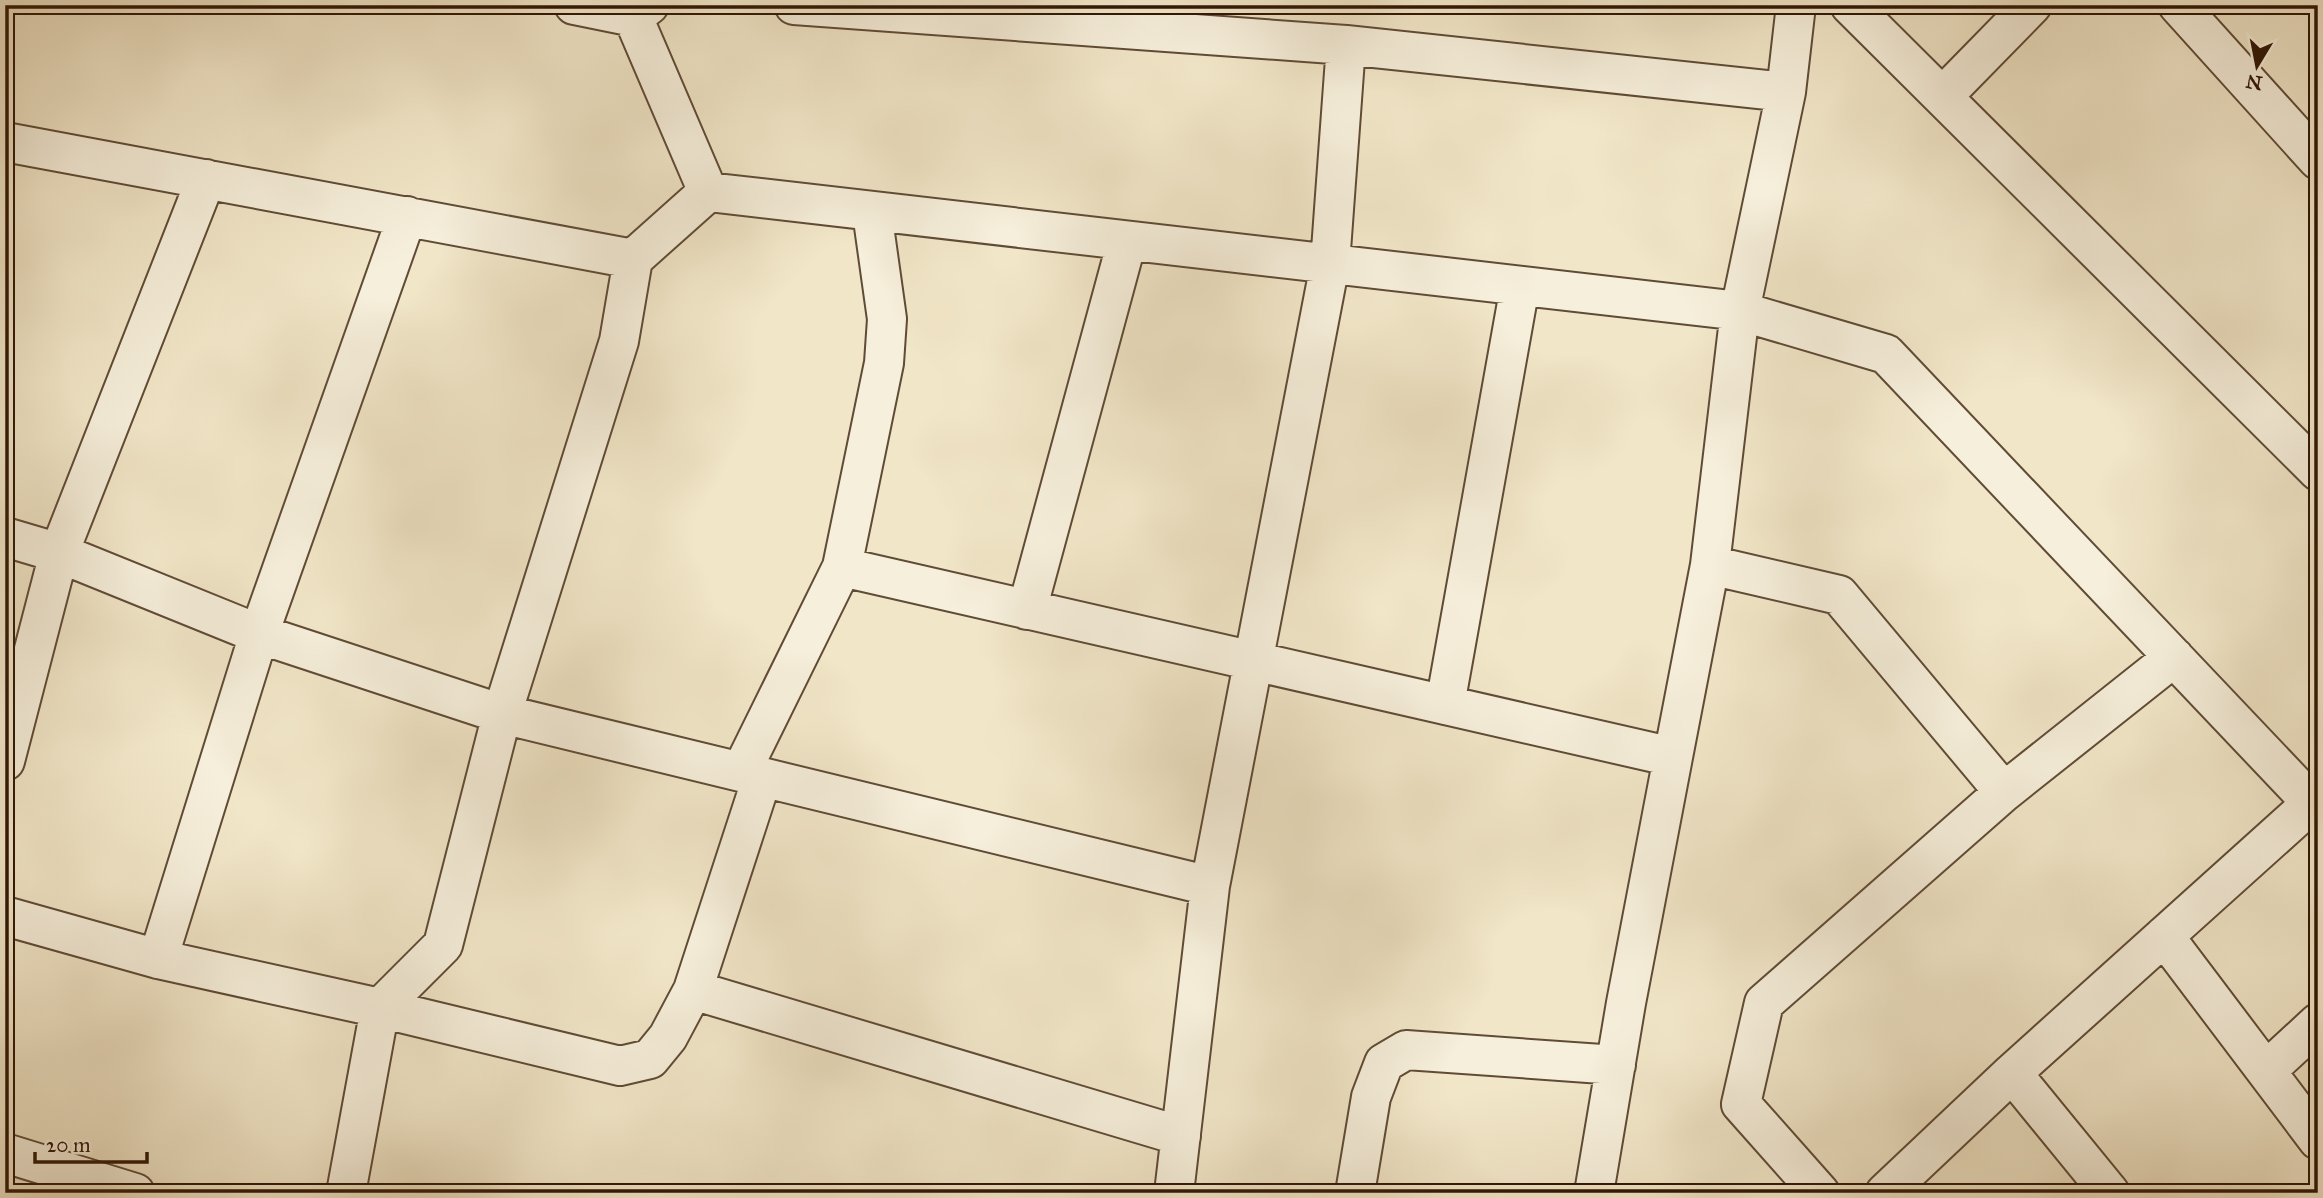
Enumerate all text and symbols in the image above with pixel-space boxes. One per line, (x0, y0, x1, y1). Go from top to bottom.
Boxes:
north arrow (2222, 32, 2292, 102)
text: N (2244, 70, 2264, 95)
scale bar (35, 1121, 147, 1165)
text: 20 m (46, 1132, 91, 1158)

